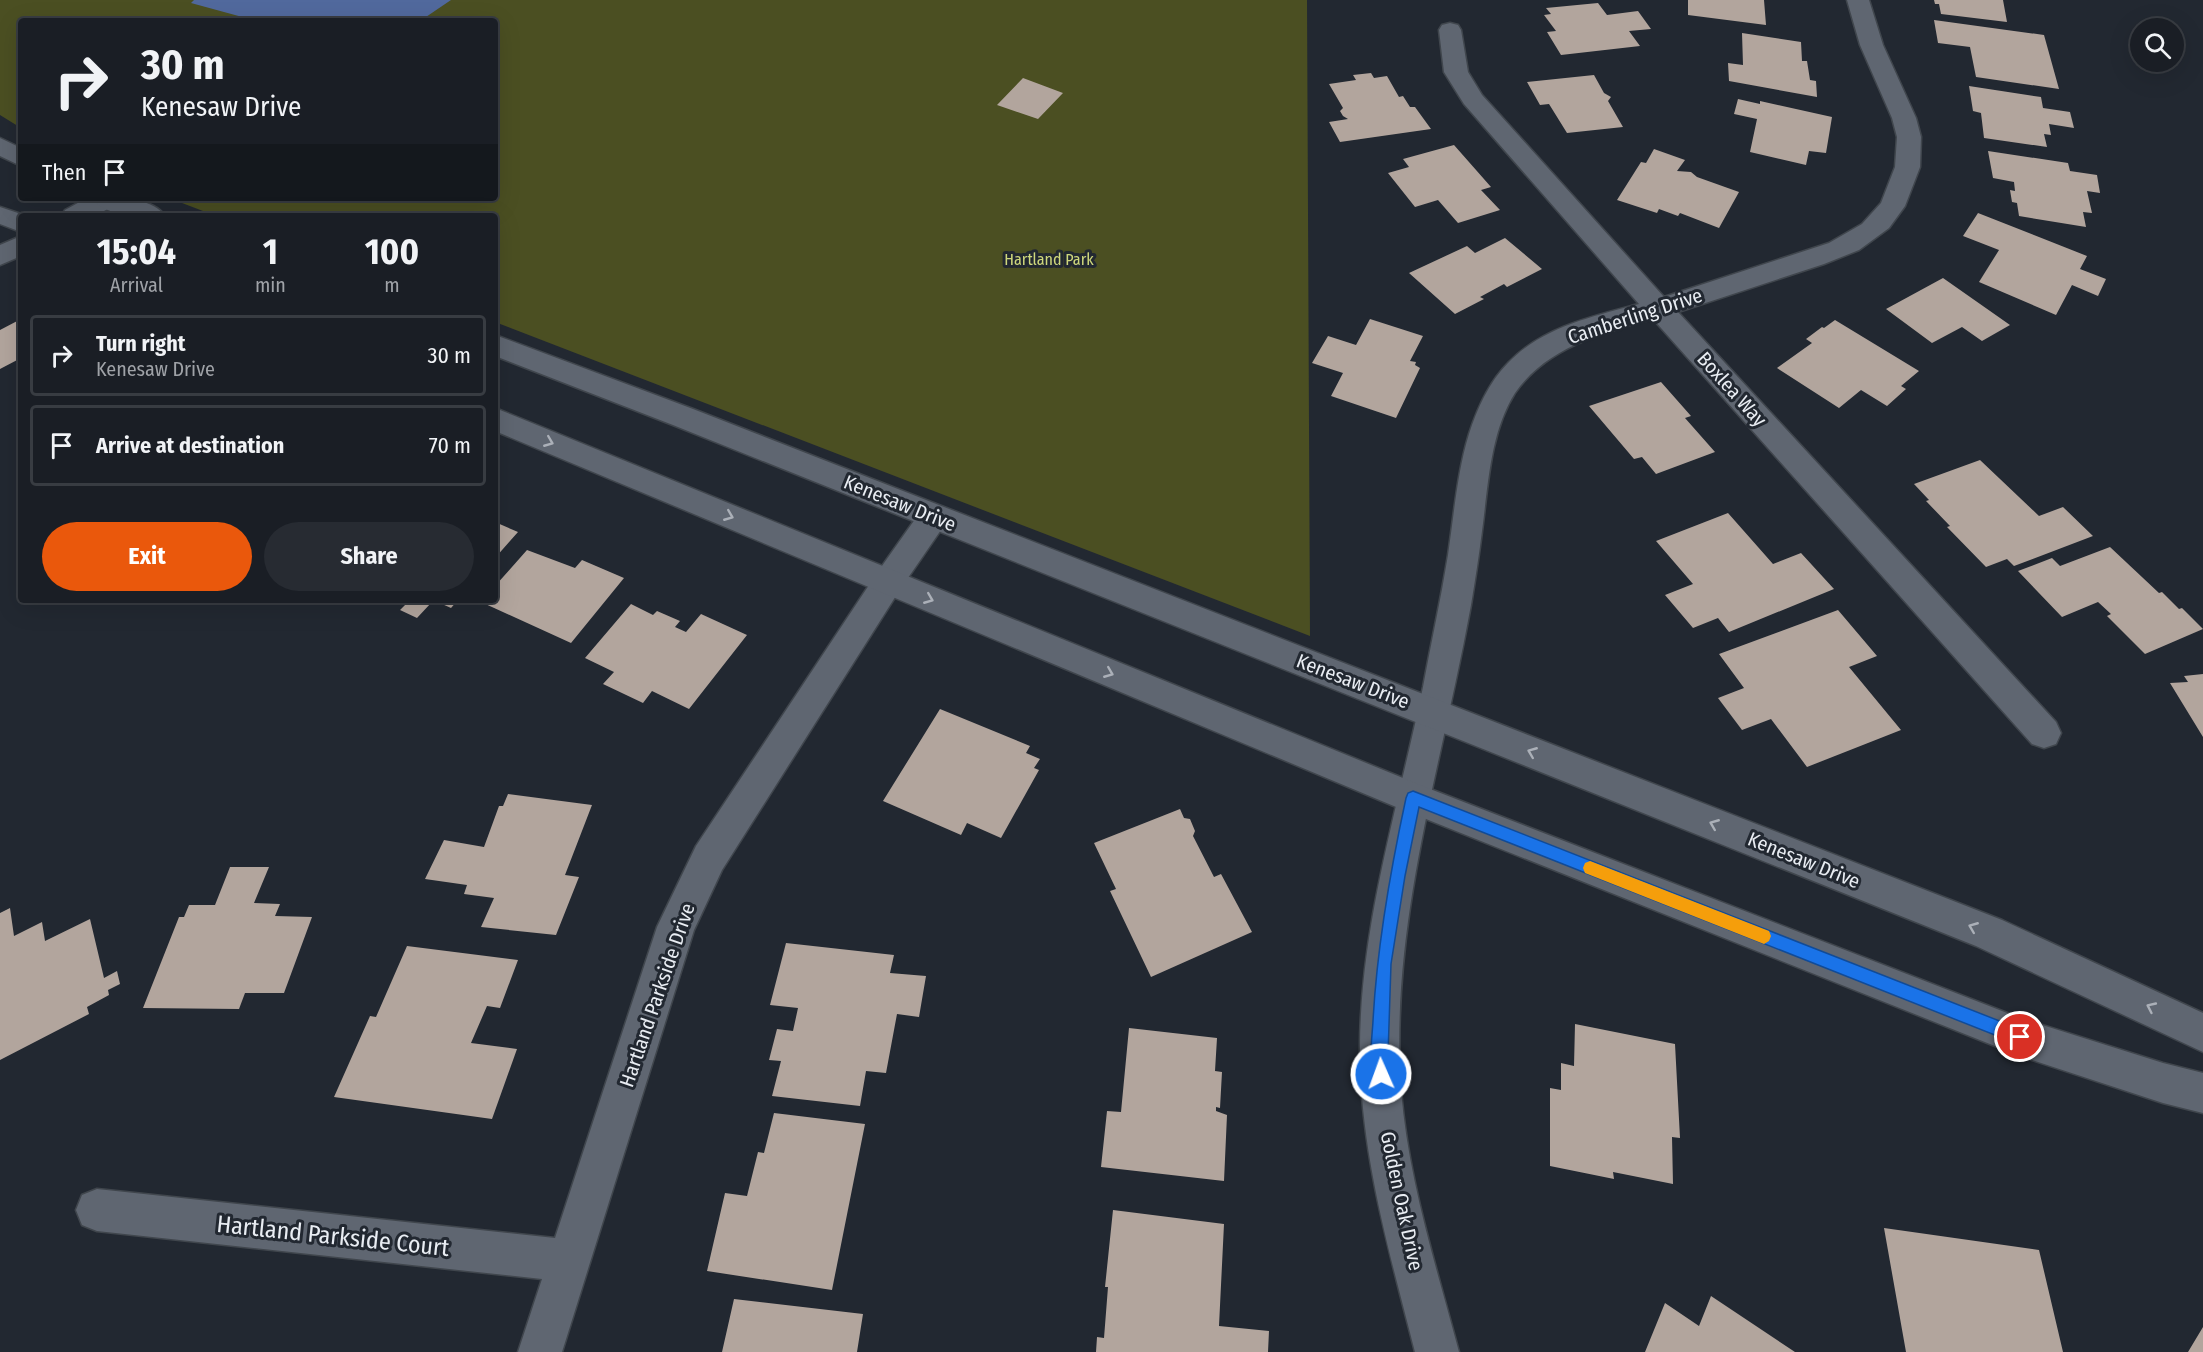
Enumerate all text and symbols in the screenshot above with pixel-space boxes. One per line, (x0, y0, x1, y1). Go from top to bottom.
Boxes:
map controls (2130, 18, 2184, 72)
button: search (2130, 18, 2184, 72)
text: 30 m (141, 40, 225, 90)
icon: right (42, 42, 120, 120)
text: Kenesaw Drive (141, 91, 301, 123)
icon: arrive (98, 156, 131, 189)
text: Then (42, 159, 86, 186)
text: 15:04 (97, 230, 176, 274)
text: 1 (263, 230, 278, 274)
text: 100 (365, 230, 419, 274)
park label: Hartland Park (1004, 250, 1094, 269)
text: Arrival (110, 273, 163, 297)
text: min (255, 273, 286, 297)
text: m (384, 273, 400, 297)
street label: Camberling Drive (1565, 283, 1705, 349)
text: Turn right (96, 330, 185, 357)
icon: right (45, 339, 78, 372)
text: 30 m (428, 342, 471, 369)
street label: Boxlea Way (1692, 347, 1772, 431)
text: Kenesaw Drive (96, 357, 215, 381)
icon: arrive (45, 429, 78, 462)
text: Arrive at destination (96, 432, 284, 459)
text: 70 m (429, 432, 471, 459)
one-way arrow (543, 435, 554, 447)
street label: Kenesaw Drive (840, 470, 960, 536)
one-way arrow (723, 509, 734, 521)
button: Exit (42, 522, 252, 591)
button: Share (264, 522, 474, 591)
one-way arrow (923, 592, 934, 604)
street label: Kenesaw Drive (1293, 649, 1413, 713)
one-way arrow (1103, 666, 1114, 678)
one-way arrow (1528, 747, 1539, 759)
one-way arrow (1709, 819, 1720, 831)
street label: Kenesaw Drive (1744, 827, 1864, 893)
street label: Hartland Parkside Drive (614, 900, 700, 1090)
one-way arrow (1968, 922, 1979, 934)
one-way arrow (2146, 1003, 2157, 1015)
pin (1994, 1011, 2045, 1062)
icon: arrive (2003, 1020, 2036, 1053)
position arrow (1349, 1042, 1413, 1106)
street label: Golden Oak Drive (1376, 1129, 1428, 1273)
street label: Hartland Parkside Court (215, 1210, 451, 1262)

